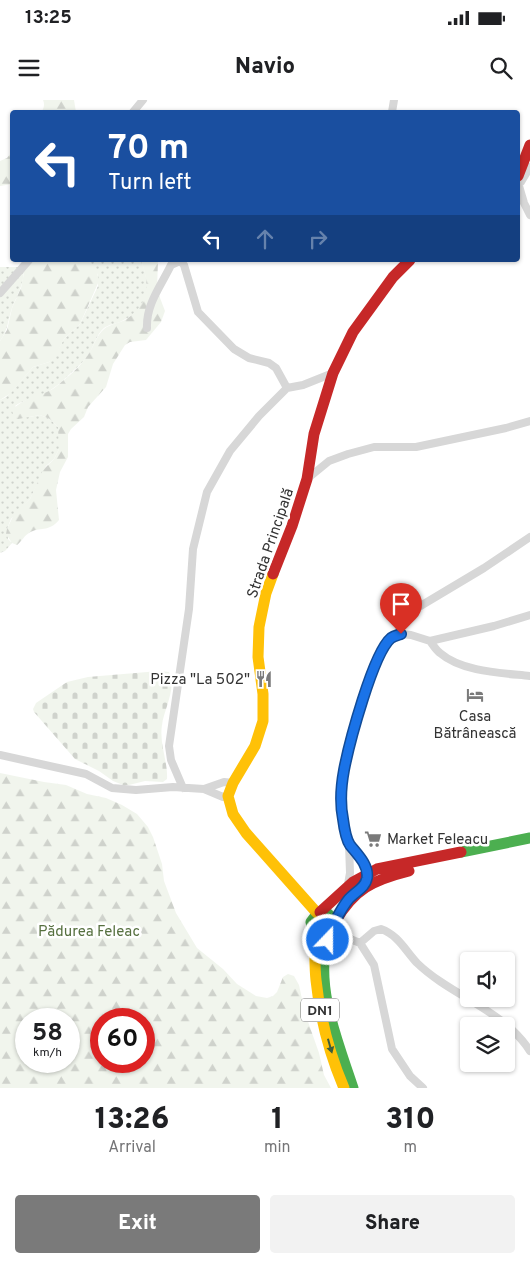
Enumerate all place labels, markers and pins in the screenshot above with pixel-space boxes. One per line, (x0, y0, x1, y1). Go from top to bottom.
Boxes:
pin (380, 583, 422, 634)
restaurant icon: Pizza "La 502" (254, 669, 274, 689)
place label: Pizza "La 502" (150, 671, 250, 690)
hotel icon: Casa Bătrânească (465, 685, 485, 705)
place label: Casa Bătrânească (434, 708, 516, 744)
supermarket icon: Market Feleacu (363, 829, 383, 849)
place label: Market Feleacu (387, 831, 488, 850)

